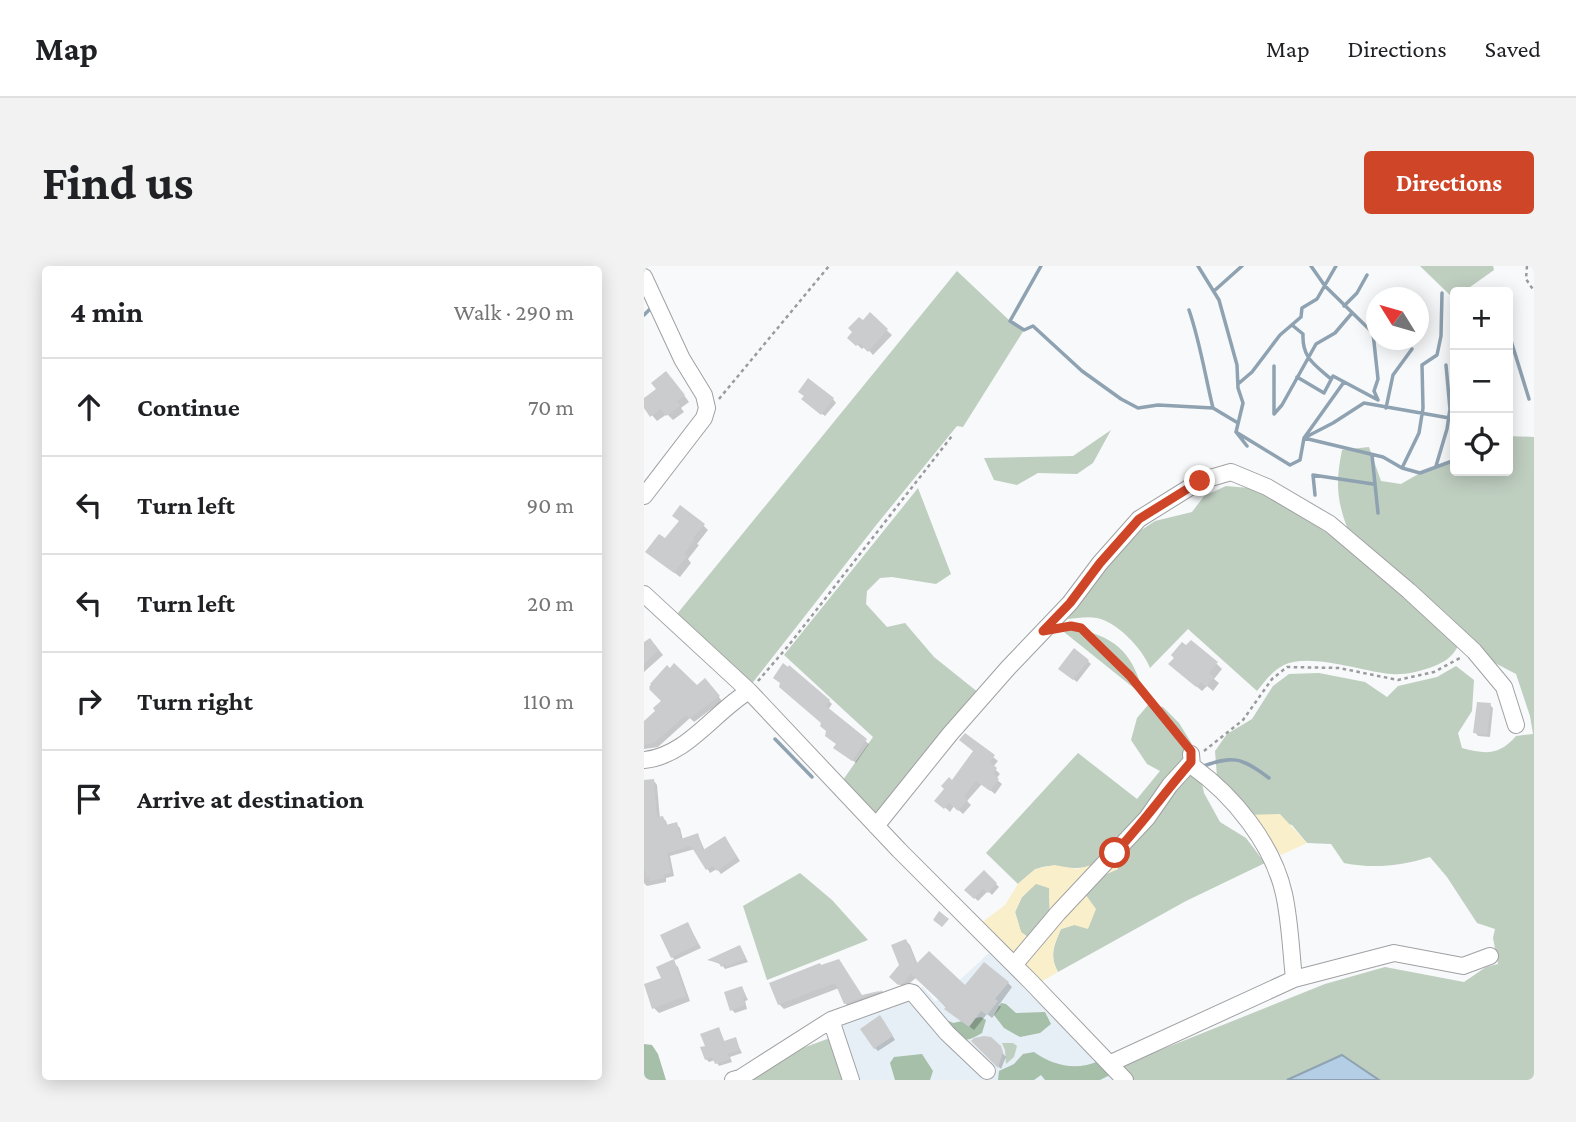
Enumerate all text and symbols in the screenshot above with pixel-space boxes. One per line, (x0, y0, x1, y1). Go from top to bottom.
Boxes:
text: Map (35, 30, 98, 67)
text: Map (1266, 35, 1310, 62)
text: Directions (1348, 35, 1447, 62)
text: Saved (1485, 35, 1541, 62)
button: Directions (1364, 151, 1534, 214)
text: Find us (42, 155, 194, 210)
north arrow (1366, 287, 1429, 350)
map controls (1450, 287, 1513, 476)
button: + (1450, 287, 1513, 350)
text: 4 min (70, 295, 143, 328)
text: Walk · 290 m (454, 299, 574, 325)
button: − (1450, 350, 1513, 413)
icon: ahead (70, 388, 108, 426)
text: Continue (137, 393, 240, 422)
text: 70 m (528, 394, 574, 420)
button: locate (1450, 413, 1513, 476)
route end (1184, 465, 1215, 496)
icon: left (70, 486, 108, 524)
text: Turn left (137, 491, 235, 520)
text: 90 m (527, 492, 574, 518)
icon: left (70, 584, 108, 622)
text: Turn left (137, 589, 235, 618)
text: 20 m (527, 590, 574, 616)
icon: right (70, 682, 108, 720)
text: Turn right (137, 687, 253, 716)
text: 110 m (523, 688, 574, 714)
icon: arrive (70, 780, 108, 818)
text: Arrive at destination (137, 785, 364, 814)
route start (1099, 837, 1130, 868)

